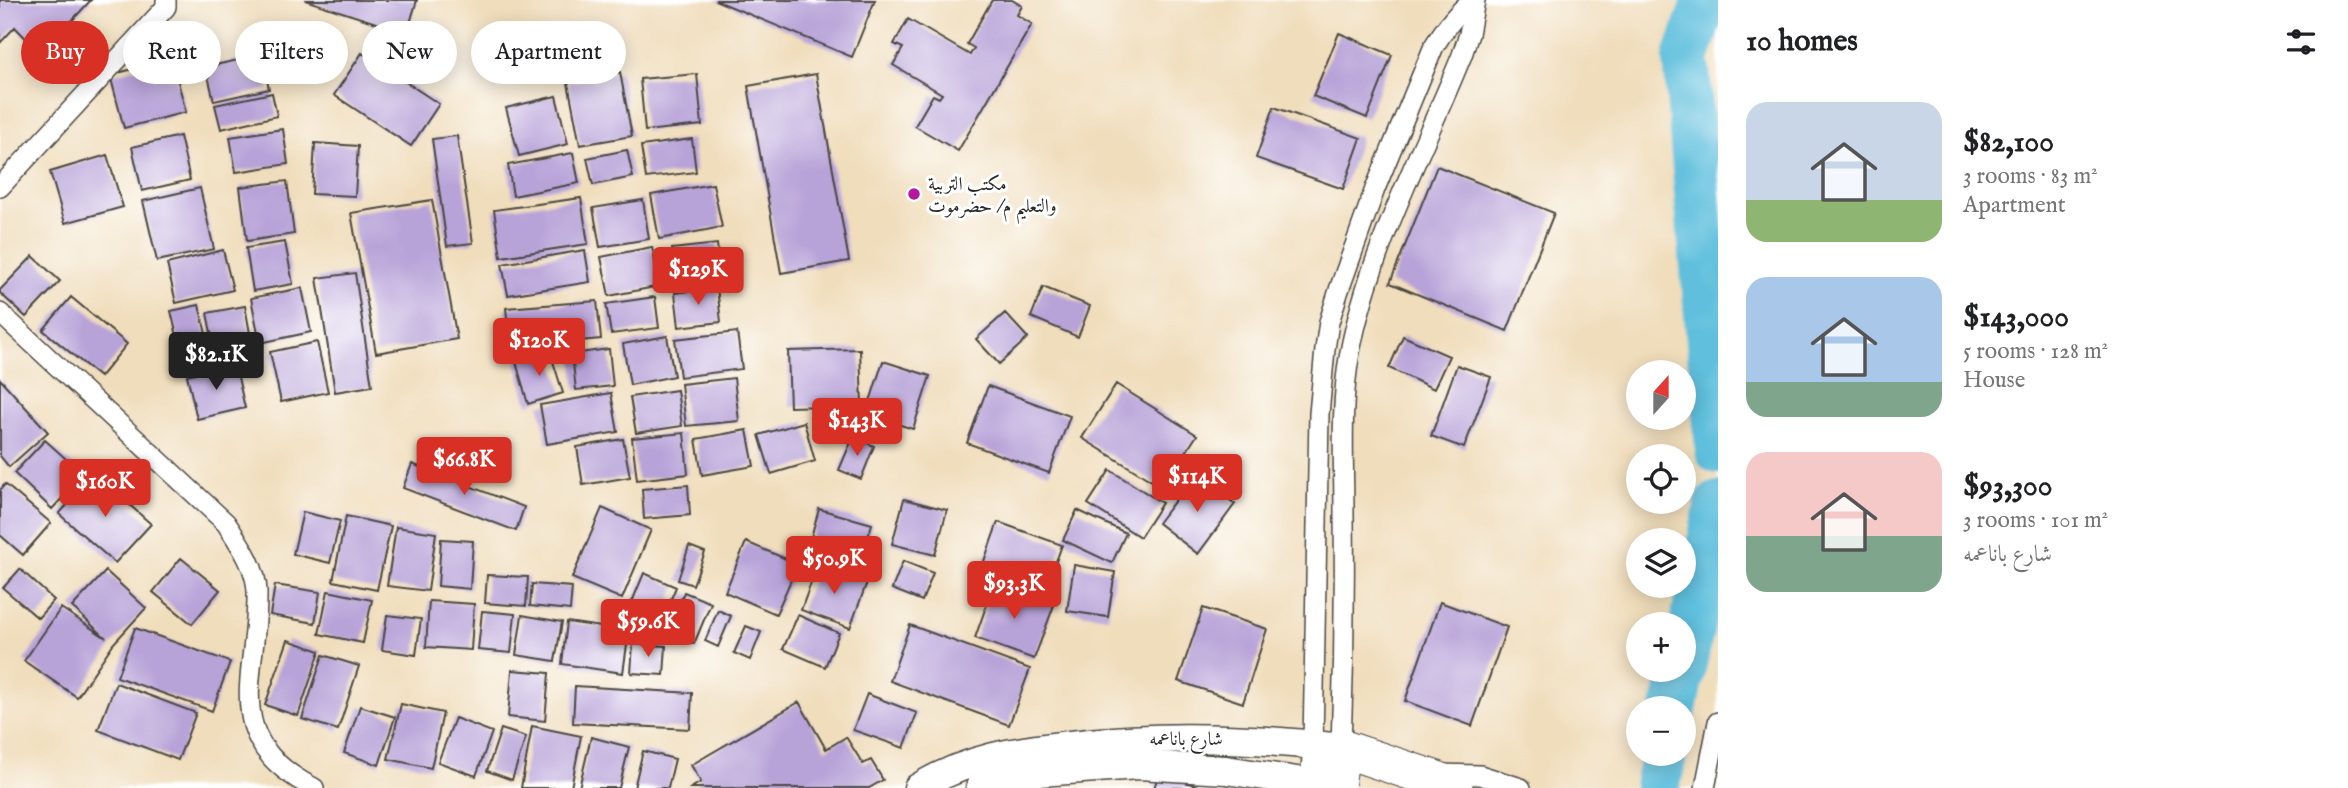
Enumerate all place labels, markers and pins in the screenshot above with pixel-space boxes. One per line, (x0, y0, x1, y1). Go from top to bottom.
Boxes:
place label: مكتب التربية والتعليم م/ حضرموت (928, 173, 1057, 225)
marker: مكتب التربية والتعليم م/ حضرموت (906, 186, 922, 202)
pin: $129K (649, 247, 747, 307)
pin: $120K (490, 318, 588, 378)
pin: $82.1K (159, 332, 273, 392)
pin: $143K (808, 398, 906, 458)
pin: $66.8K (407, 438, 521, 497)
pin: $114K (1148, 454, 1246, 514)
pin: $160K (56, 460, 154, 519)
pin: $50.9K (777, 536, 891, 596)
pin: $93.3K (957, 562, 1071, 621)
pin: $59.6K (591, 600, 705, 659)

